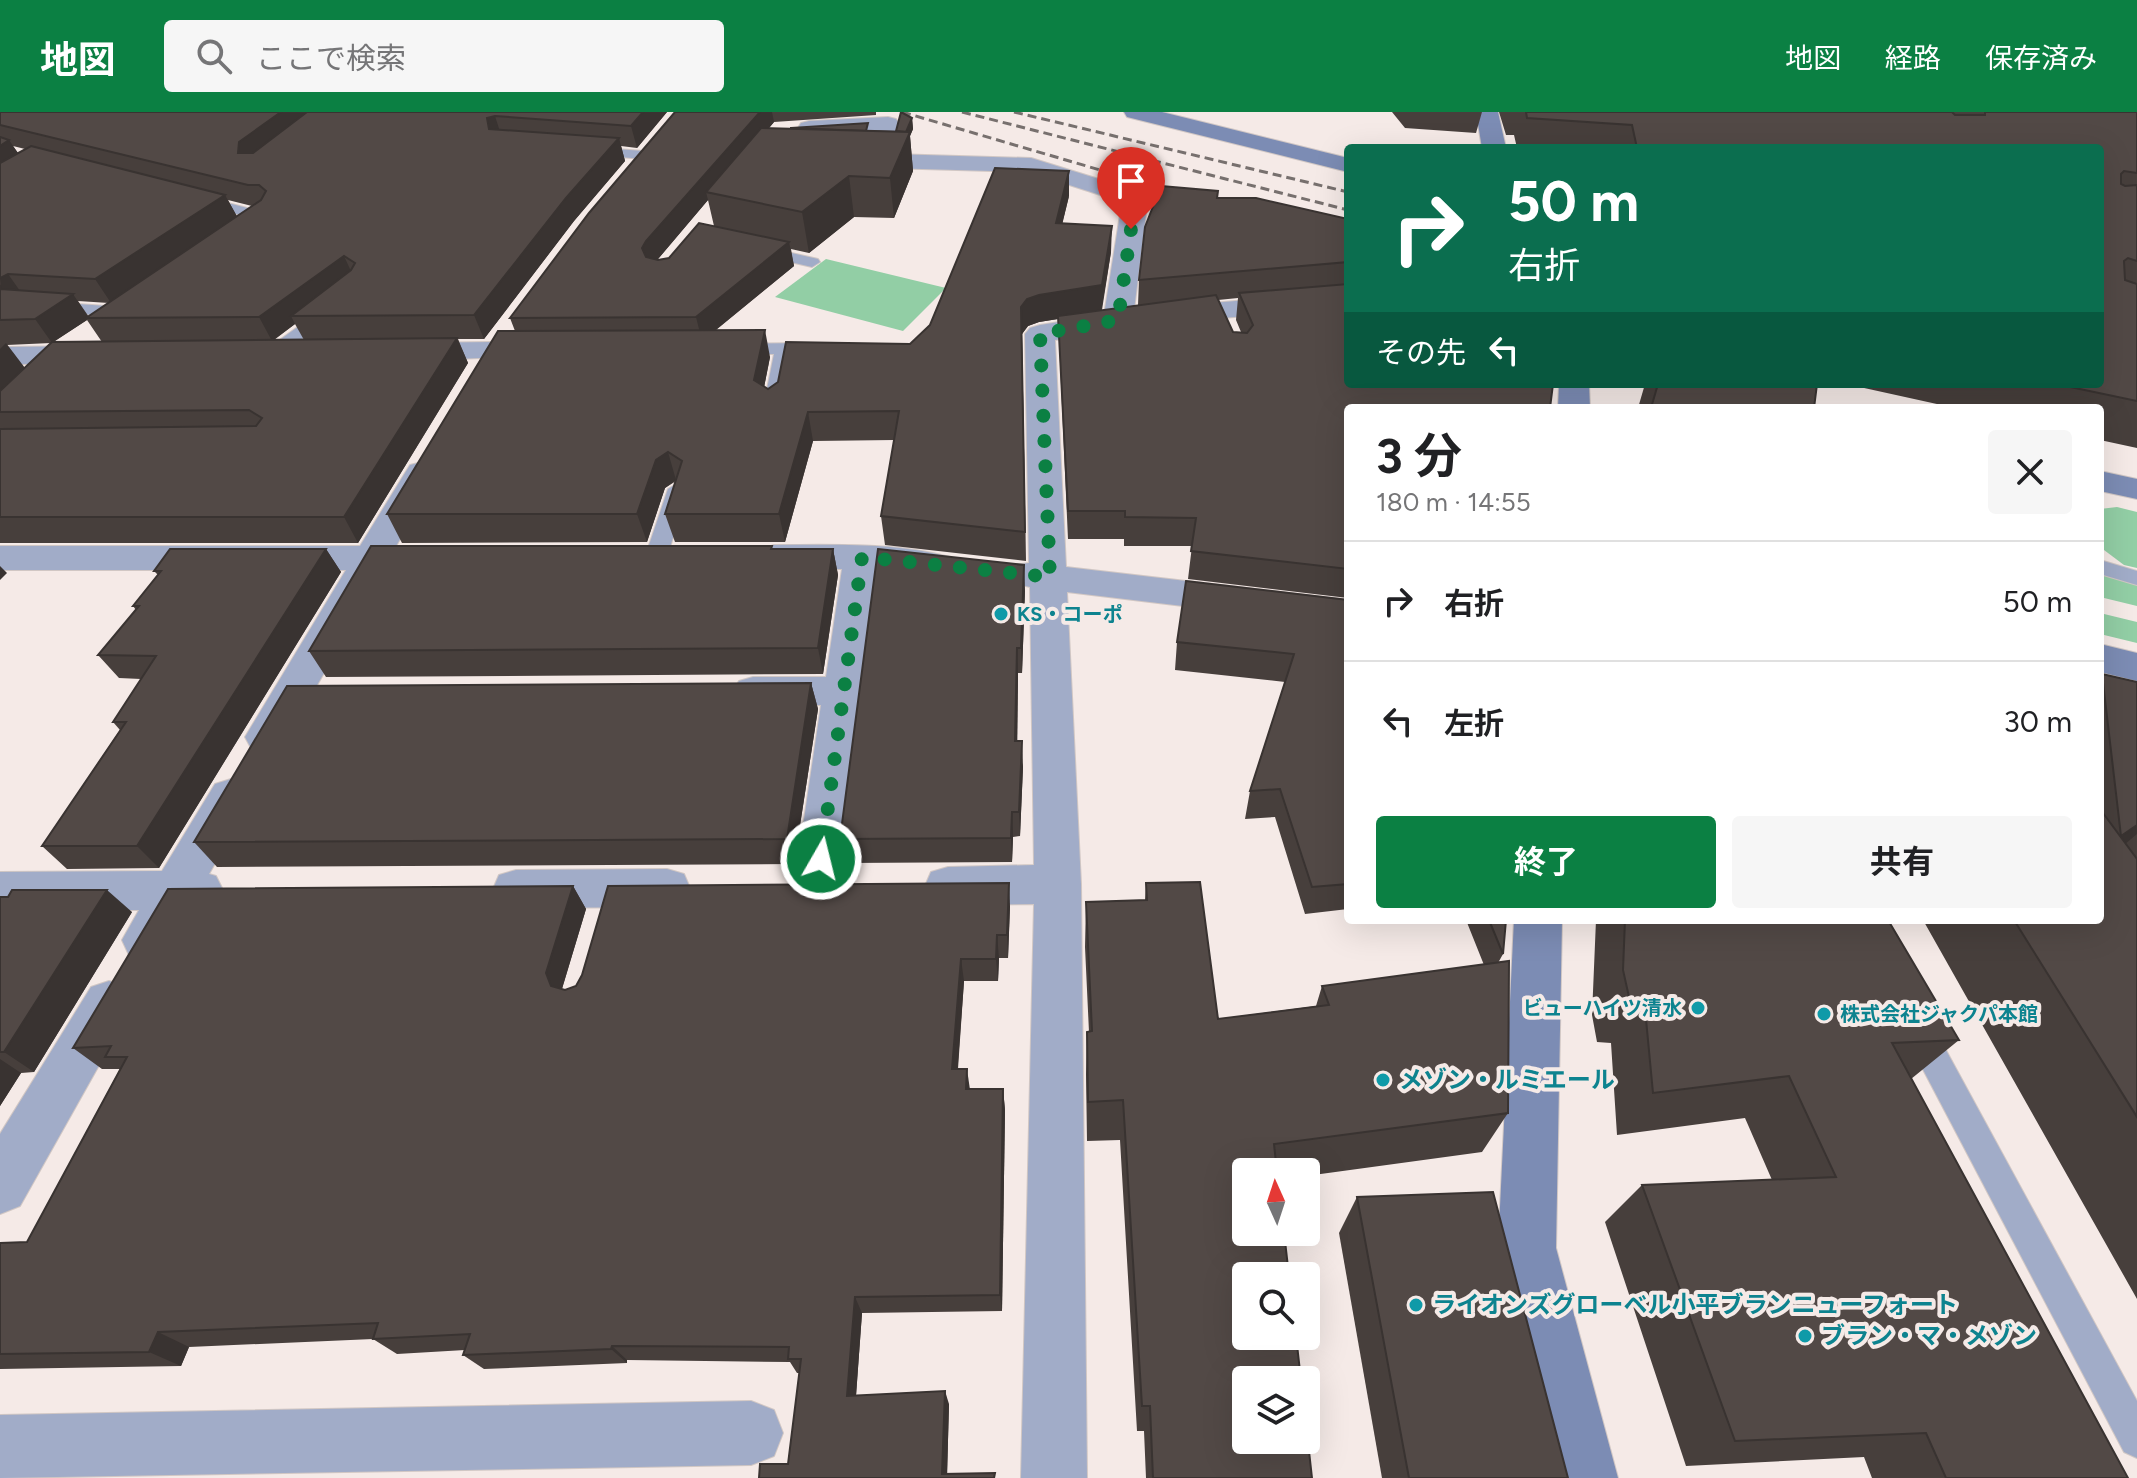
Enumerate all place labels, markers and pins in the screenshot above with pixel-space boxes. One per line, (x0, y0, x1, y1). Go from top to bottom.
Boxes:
pin (1097, 147, 1165, 229)
place label: KS・コーポ (1017, 602, 1122, 626)
marker: KS・コーポ (992, 605, 1010, 623)
place label: ビューハイツ清水 (1523, 996, 1682, 1020)
marker: ビューハイツ清水 (1689, 999, 1707, 1017)
place label: 株式会社ジャクパ本館 (1840, 1002, 2038, 1026)
marker: 株式会社ジャクパ本館 (1815, 1005, 1833, 1023)
place label: メゾン・ルミエール (1399, 1065, 1615, 1094)
marker: メゾン・ルミエール (1374, 1071, 1392, 1089)
place label: ライオンズグローベル小平ブランニューフォート (1432, 1290, 1958, 1319)
marker: ライオンズグローベル小平ブランニューフォート (1407, 1296, 1425, 1314)
place label: ブラン・マ・メゾン (1821, 1321, 2037, 1350)
marker: ブラン・マ・メゾン (1796, 1327, 1814, 1345)

